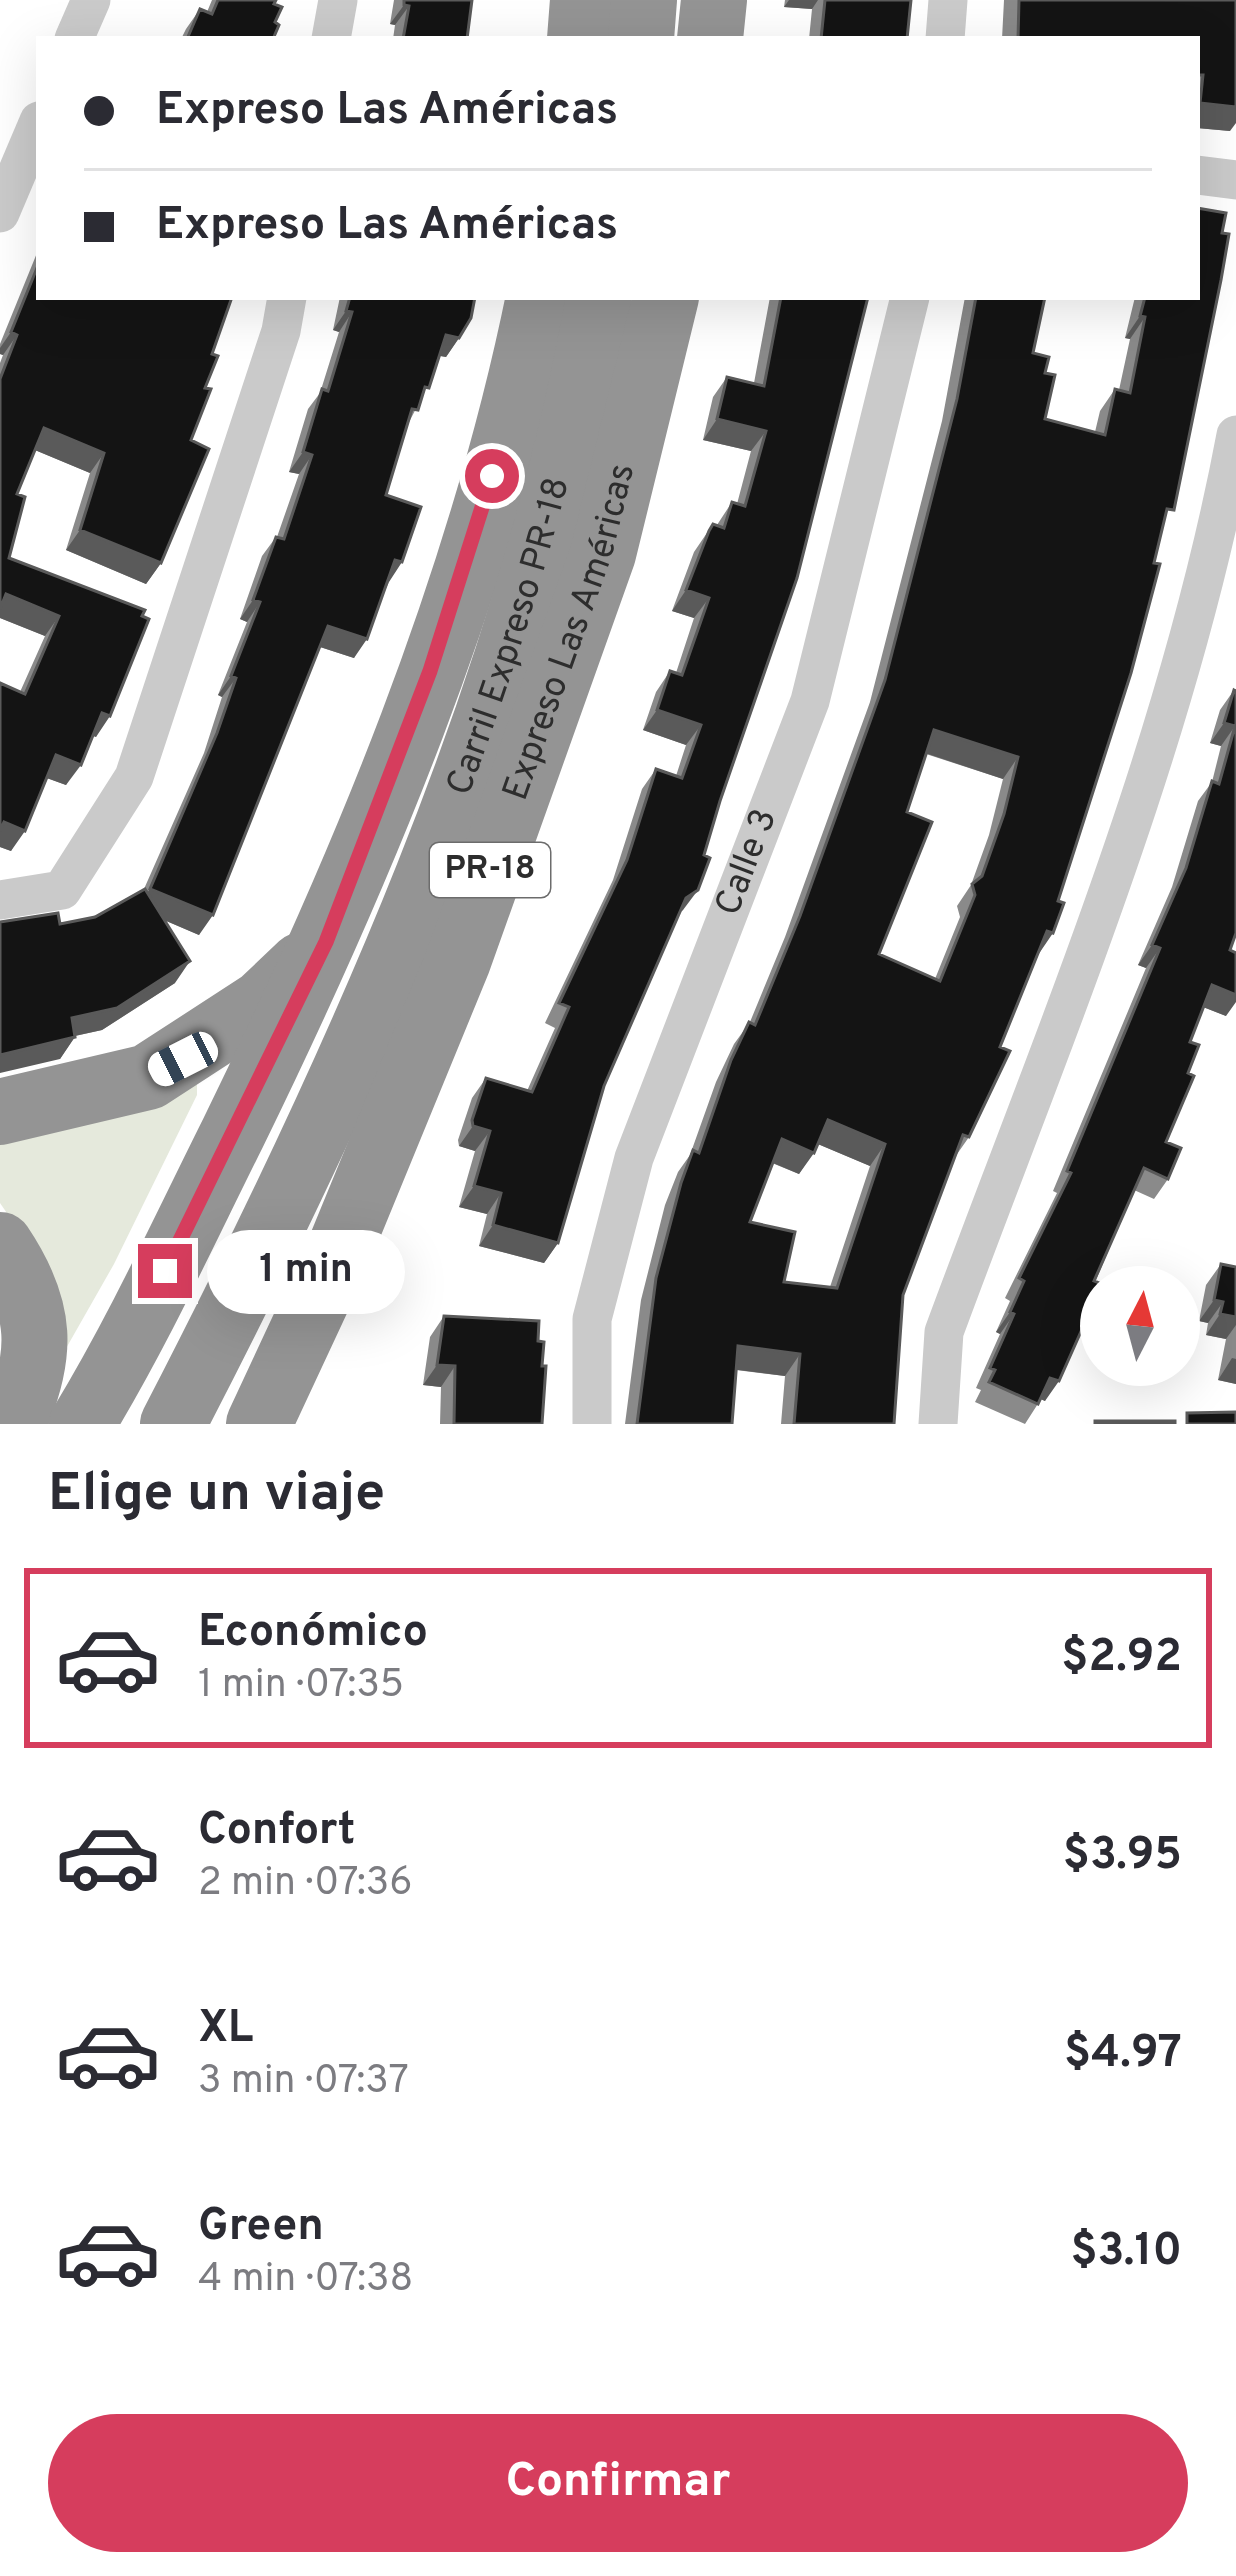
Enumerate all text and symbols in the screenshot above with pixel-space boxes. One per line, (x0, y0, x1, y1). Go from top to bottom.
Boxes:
text: Expreso Las Américas (156, 83, 618, 140)
text: Expreso Las Américas (156, 198, 618, 255)
route start (465, 449, 519, 503)
street label: Expreso Las Américas (494, 459, 647, 807)
street label: Carril Expreso PR-18 (438, 473, 582, 802)
street label: Calle 3 (706, 803, 789, 922)
road number: PR-18 (430, 843, 550, 897)
car (143, 1027, 223, 1091)
callout: 1 min (207, 1229, 405, 1313)
route end (138, 1244, 192, 1298)
text: 1 min (259, 1247, 353, 1296)
north arrow (1080, 1266, 1200, 1386)
map controls (1080, 1266, 1200, 1386)
text: Elige un viaje (48, 1461, 385, 1530)
icon: car (54, 1604, 162, 1712)
text: Económico (198, 1605, 428, 1662)
text: $2.92 (1061, 1630, 1182, 1687)
text: 1 min · 07:35 (198, 1662, 404, 1711)
icon: car (54, 1802, 162, 1910)
text: Confort (198, 1803, 355, 1860)
text: $3.95 (1063, 1828, 1182, 1885)
text: 2 min · 07:36 (198, 1860, 412, 1909)
icon: car (54, 2000, 162, 2108)
text: XL (198, 2001, 253, 2058)
text: $4.97 (1064, 2026, 1182, 2083)
text: 3 min · 07:37 (198, 2058, 409, 2107)
icon: car (54, 2198, 162, 2306)
text: Green (198, 2199, 324, 2256)
text: $3.10 (1070, 2224, 1182, 2281)
text: 4 min · 07:38 (198, 2256, 413, 2305)
button: Confirmar (48, 2414, 1188, 2552)

